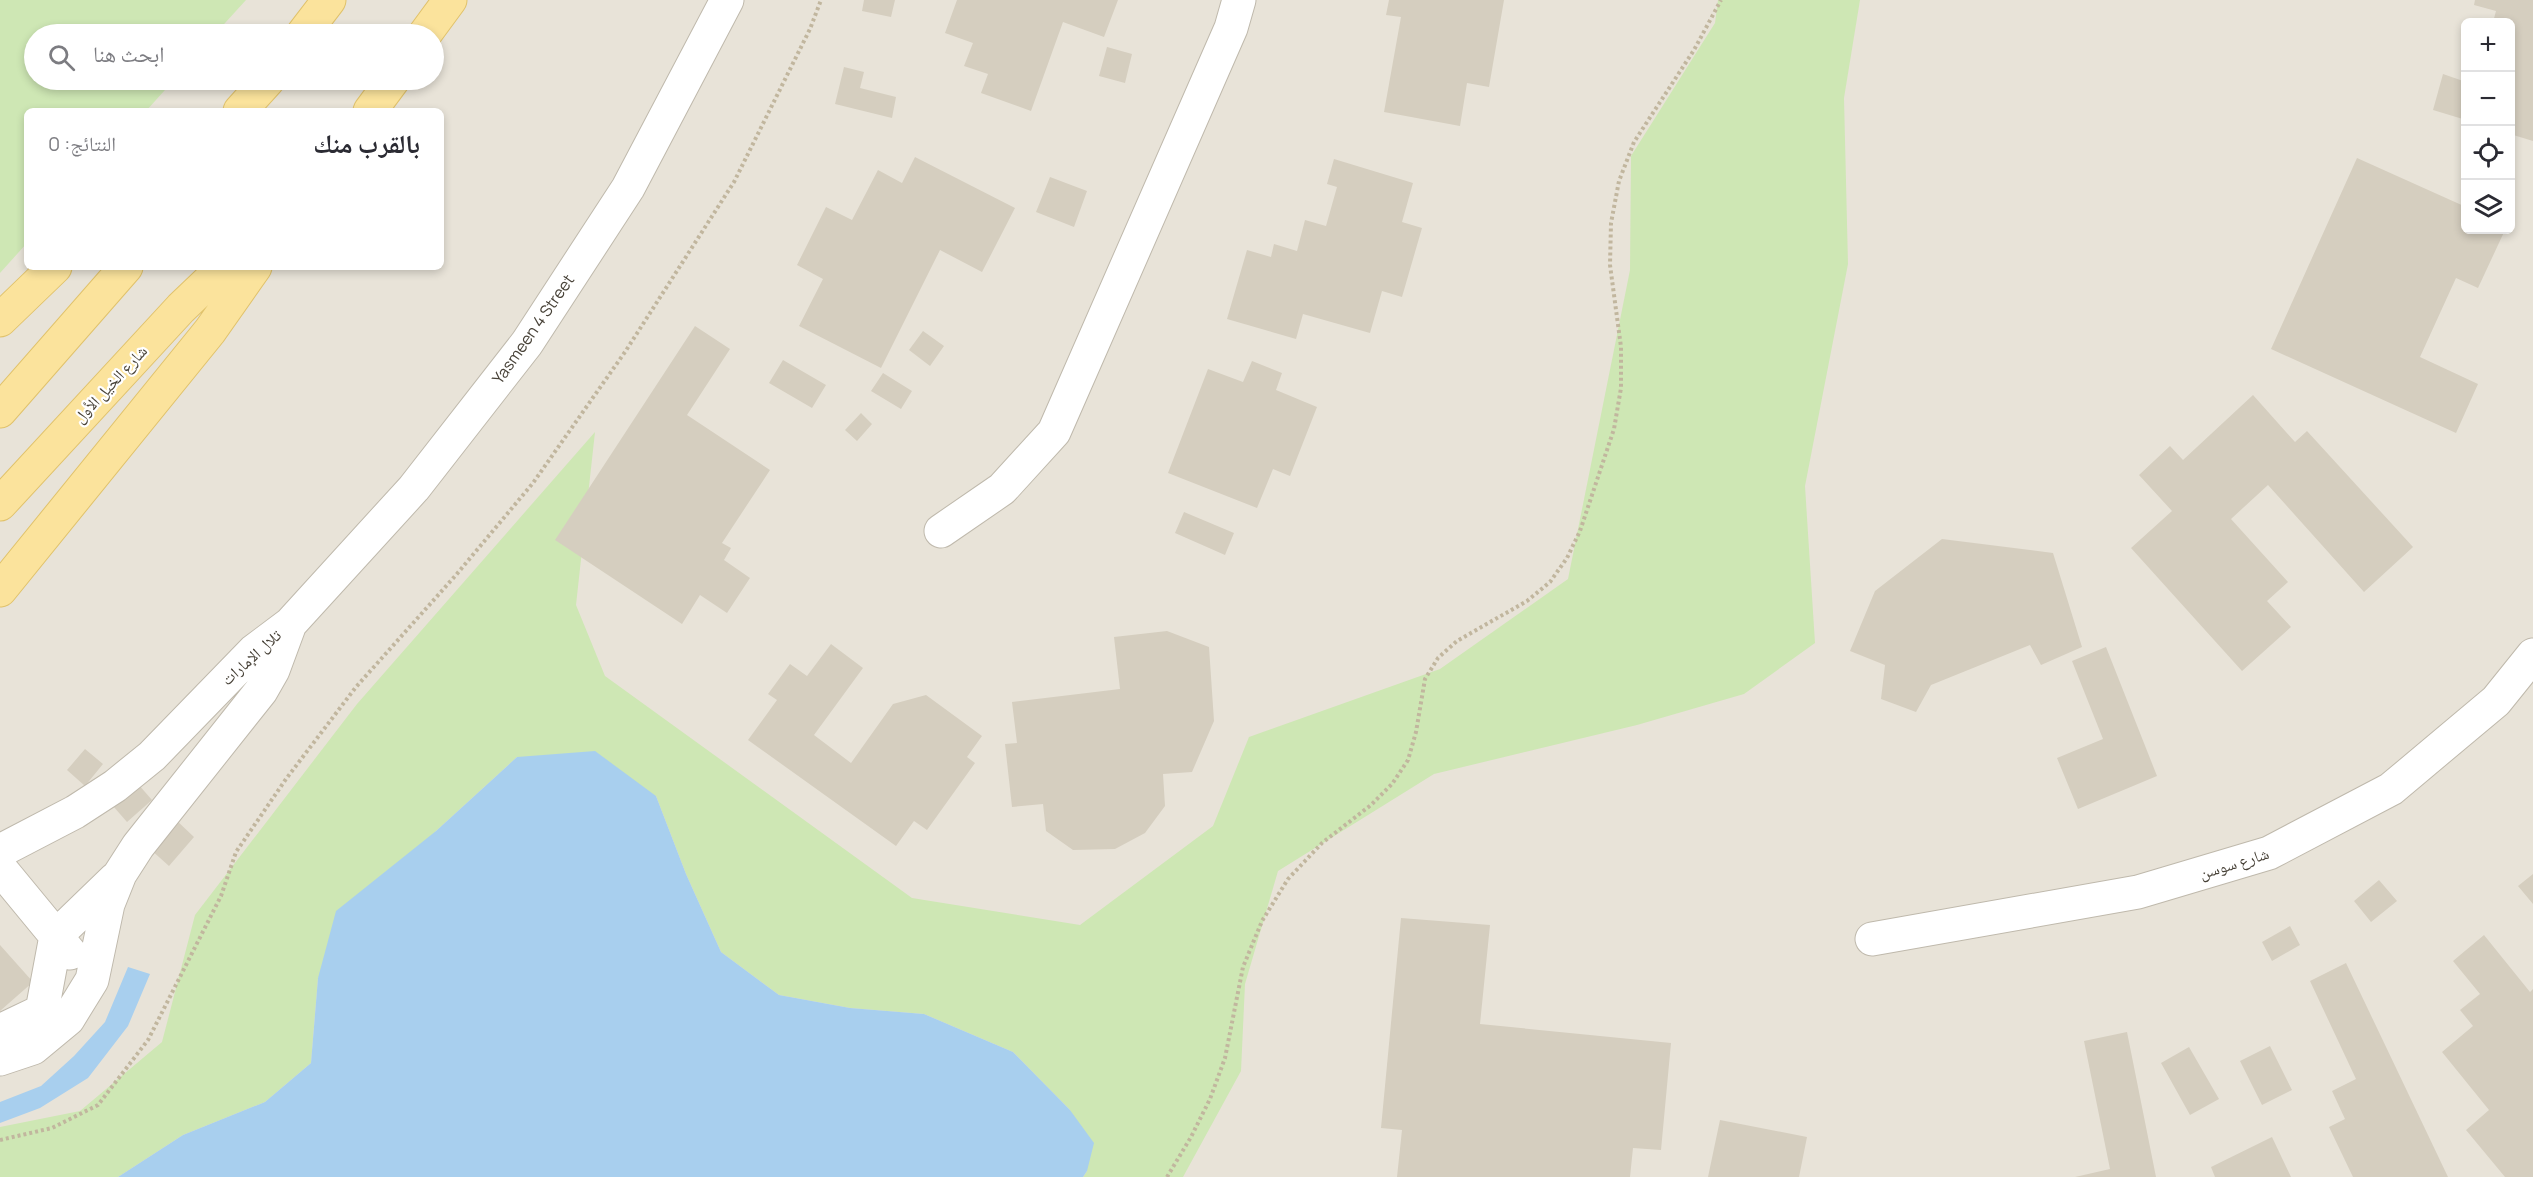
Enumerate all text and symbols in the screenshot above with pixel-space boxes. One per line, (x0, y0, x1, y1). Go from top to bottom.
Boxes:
map controls (2461, 18, 2515, 234)
button: + (2461, 18, 2515, 72)
search box (24, 24, 444, 90)
text: ابحث هنا (93, 39, 164, 69)
icon: search (45, 41, 78, 74)
button: − (2461, 72, 2515, 126)
text: بالقرب منك (313, 125, 420, 161)
button: locate (2461, 126, 2515, 180)
text: النتائج: 0 (48, 130, 116, 157)
button: layers (2461, 180, 2515, 234)
street label: Yasmeen 4 Street (487, 270, 579, 388)
street label: شارع الخيل الأول (68, 340, 152, 428)
street label: تلال الإمارات (216, 624, 286, 690)
street label: شارع سوسن (2197, 842, 2271, 884)

